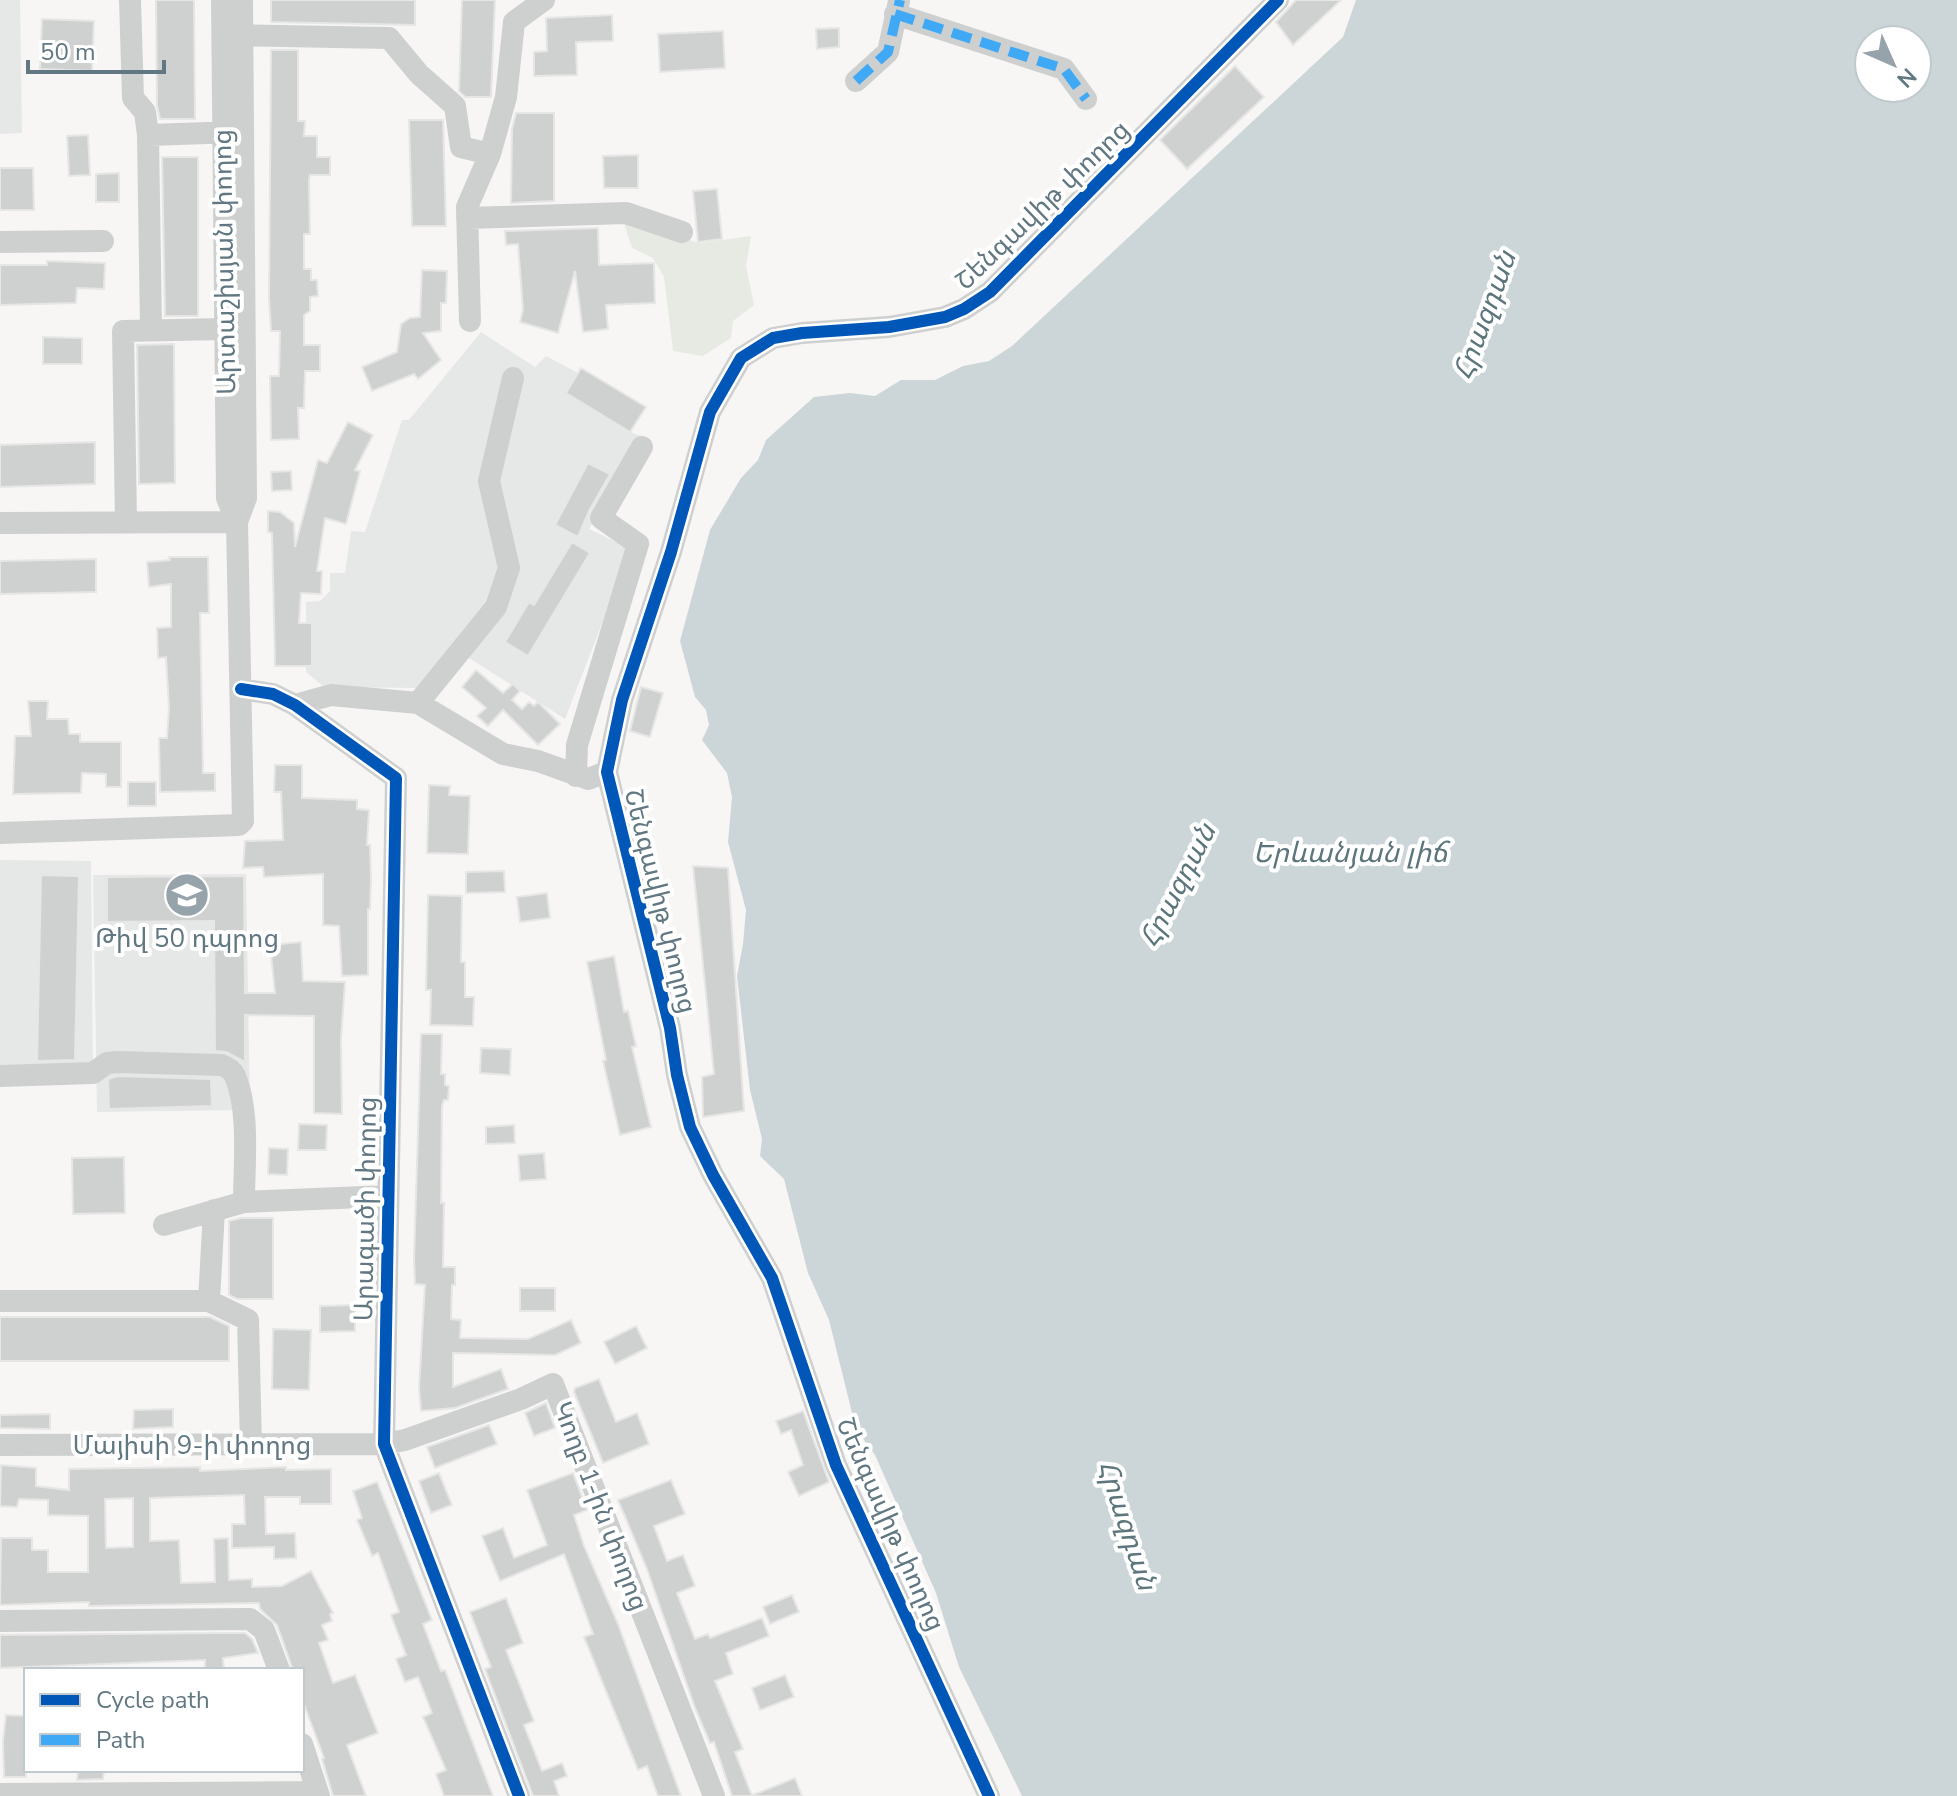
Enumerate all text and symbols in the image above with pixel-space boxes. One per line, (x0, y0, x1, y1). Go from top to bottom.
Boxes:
scale bar (28, 24, 164, 74)
north arrow (1853, 24, 1933, 104)
text: 50 m (40, 36, 96, 68)
text: N (1890, 61, 1923, 94)
street label: Շենգավիթ փողոց (947, 113, 1137, 298)
street label: Արտաշիսյան փողոց (205, 129, 244, 395)
water label: Հրազդան (1444, 245, 1526, 385)
street label: Շենգավիթ փողոց (616, 785, 705, 1017)
water label: Հրազդան (1131, 816, 1226, 954)
water label: Երևանյան լիճ (1253, 834, 1451, 872)
school or university icon: Թիվ 50 դպրոց (163, 871, 211, 919)
place label: Թիվ 50 դպրոց (95, 921, 279, 956)
street label: Արագածի փողոց (346, 1096, 385, 1322)
street label: Կողբ 1-ին փողոց (545, 1397, 657, 1616)
street label: Շենգավիթ փողոց (828, 1412, 953, 1636)
street label: Մայիսի 9-ի փողոց (73, 1428, 311, 1463)
water label: Հրազդան (1088, 1456, 1166, 1596)
legend (24, 1668, 304, 1772)
text: Cycle path (96, 1684, 210, 1716)
text: Path (96, 1724, 145, 1756)

